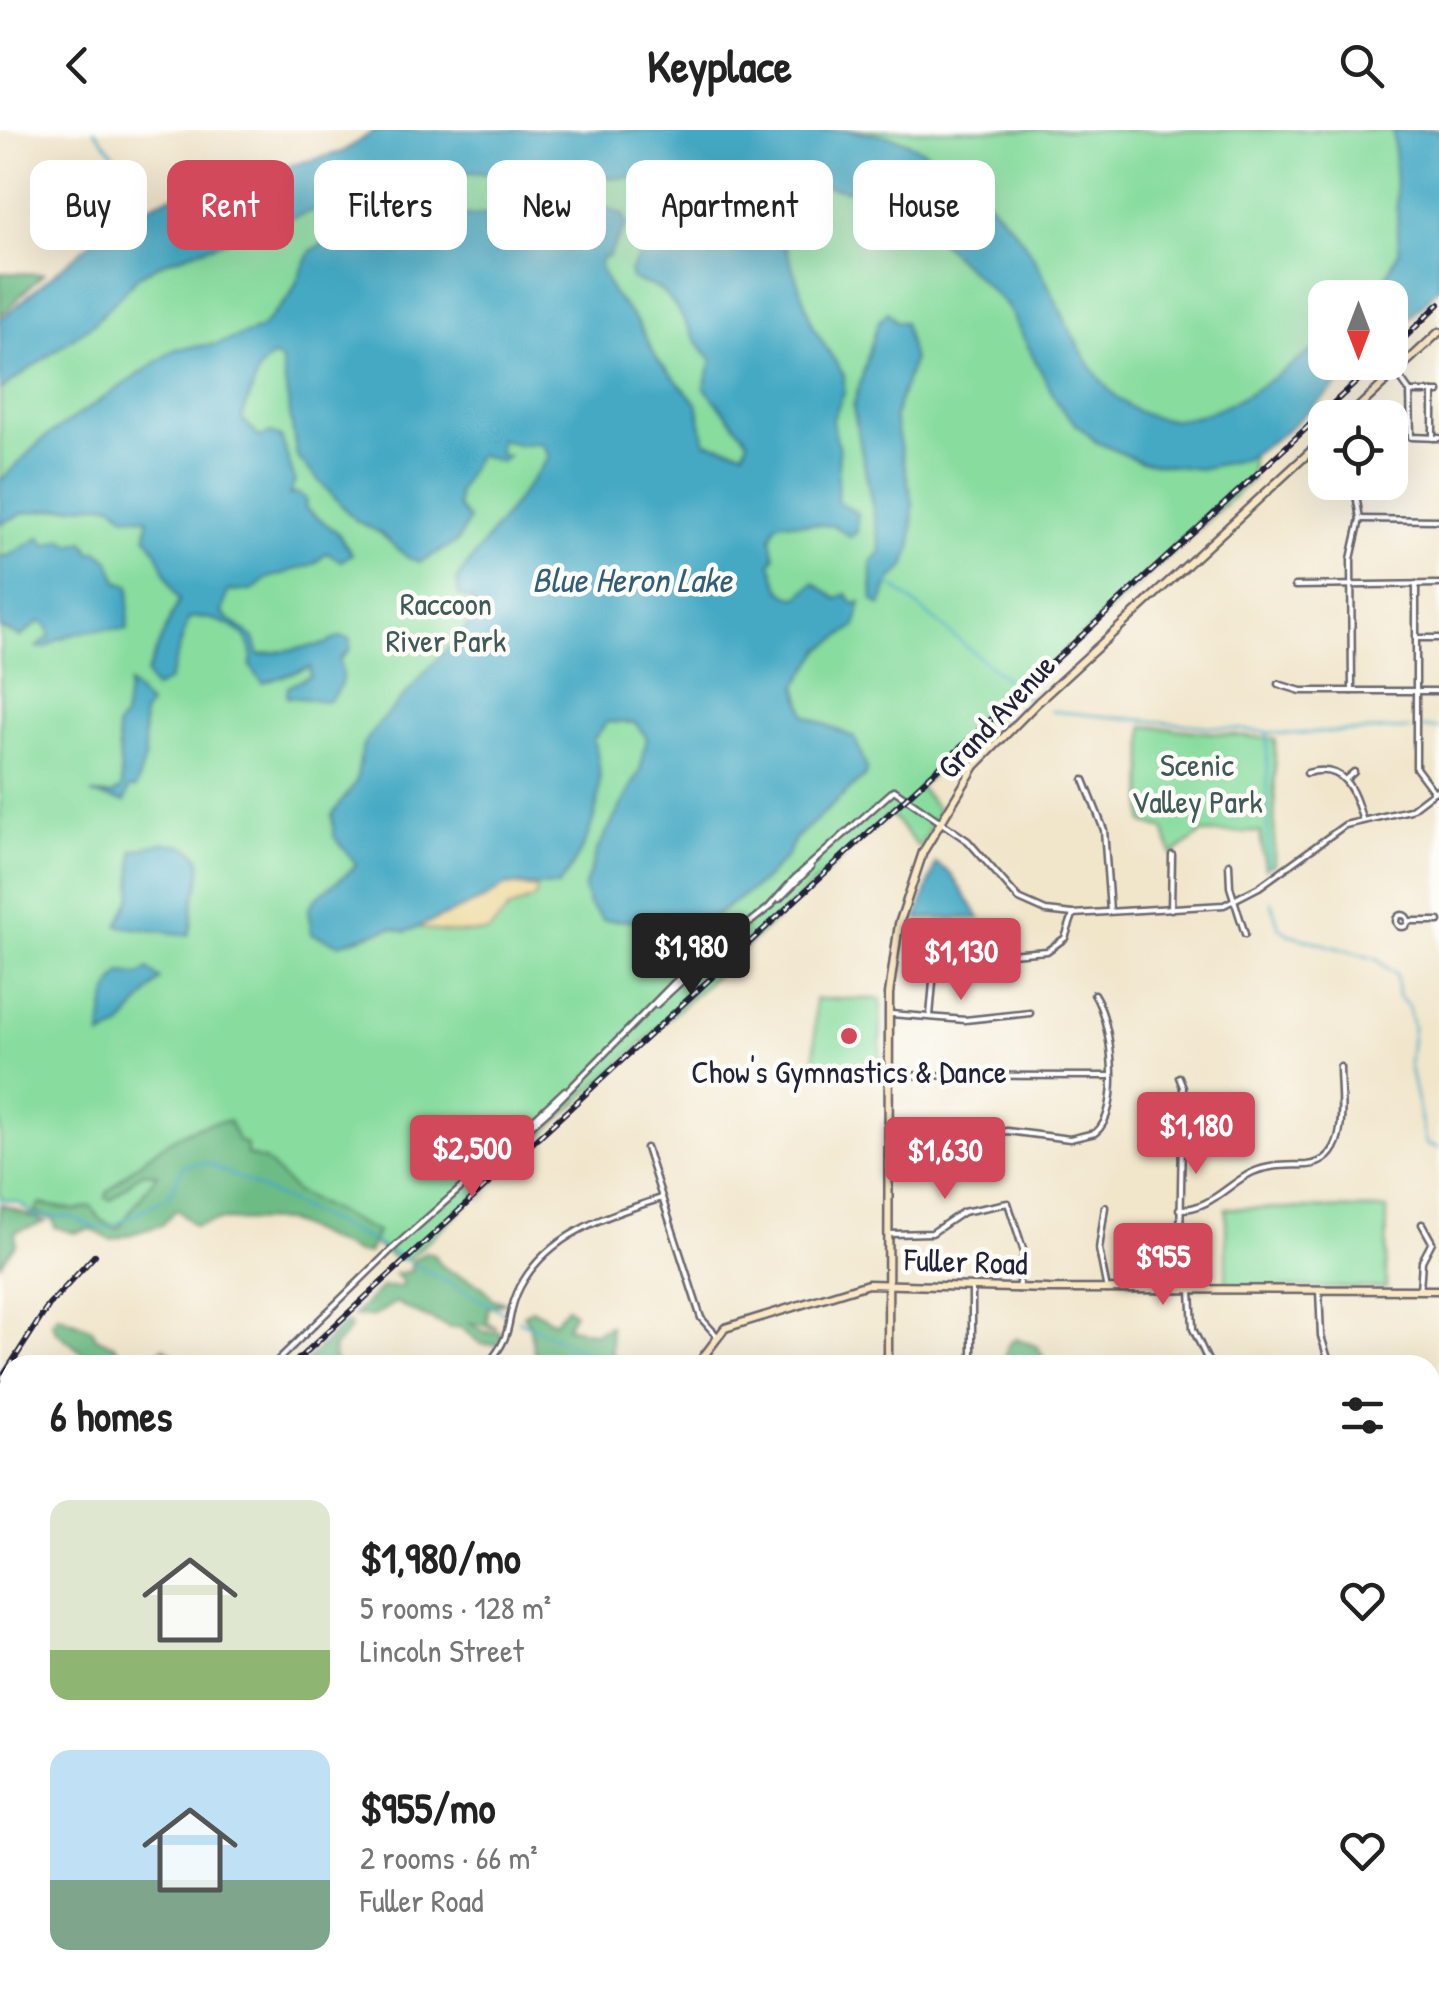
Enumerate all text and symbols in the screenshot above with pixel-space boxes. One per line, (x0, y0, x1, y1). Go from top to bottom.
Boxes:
text: Keyplace (647, 35, 792, 96)
icon: back (50, 38, 105, 93)
icon: search (1334, 38, 1389, 93)
chip: Buy (30, 160, 147, 250)
chip: Rent (167, 160, 294, 250)
chip: Filters (314, 160, 467, 250)
chip: New (487, 160, 606, 250)
chip: Apartment (626, 160, 833, 250)
chip: House (853, 160, 995, 250)
north arrow (1308, 280, 1408, 380)
map controls (1308, 280, 1408, 500)
button: locate (1308, 400, 1408, 500)
water label: Blue Heron Lake (532, 556, 734, 603)
park label: Raccoon River Park (386, 582, 506, 662)
street label: Grand Avenue (927, 644, 1065, 788)
park label: Scenic Valley Park (1131, 743, 1263, 823)
pin: $1,980 (610, 913, 772, 998)
pin: $1,130 (880, 918, 1042, 1003)
text: $1,980 (654, 924, 728, 967)
text: $1,130 (924, 929, 998, 972)
marker: Chow's Gymnastics & Dance (838, 1025, 860, 1047)
place label: Chow's Gymnastics & Dance (691, 1050, 1007, 1093)
pin: $1,180 (1115, 1092, 1277, 1177)
text: $1,180 (1159, 1103, 1233, 1146)
pin: $2,500 (391, 1115, 553, 1200)
pin: $1,630 (864, 1117, 1026, 1202)
text: $2,500 (432, 1126, 512, 1169)
text: $1,630 (907, 1128, 983, 1171)
pin: $955 (1104, 1223, 1222, 1308)
text: $955 (1135, 1234, 1191, 1277)
street label: Fuller Road (903, 1237, 1028, 1285)
text: 6 homes (50, 1387, 172, 1444)
icon: filters (1335, 1388, 1390, 1443)
text: $1,980/mo (360, 1529, 521, 1586)
icon: home (130, 1540, 250, 1660)
icon: heart (1335, 1573, 1390, 1628)
text: 5 rooms · 128 m² (360, 1586, 551, 1629)
text: Lincoln Street (360, 1629, 524, 1672)
text: $955/mo (360, 1779, 496, 1836)
icon: home (130, 1790, 250, 1910)
icon: heart (1335, 1823, 1390, 1878)
text: 2 rooms · 66 m² (360, 1836, 538, 1879)
text: Fuller Road (360, 1879, 483, 1922)

